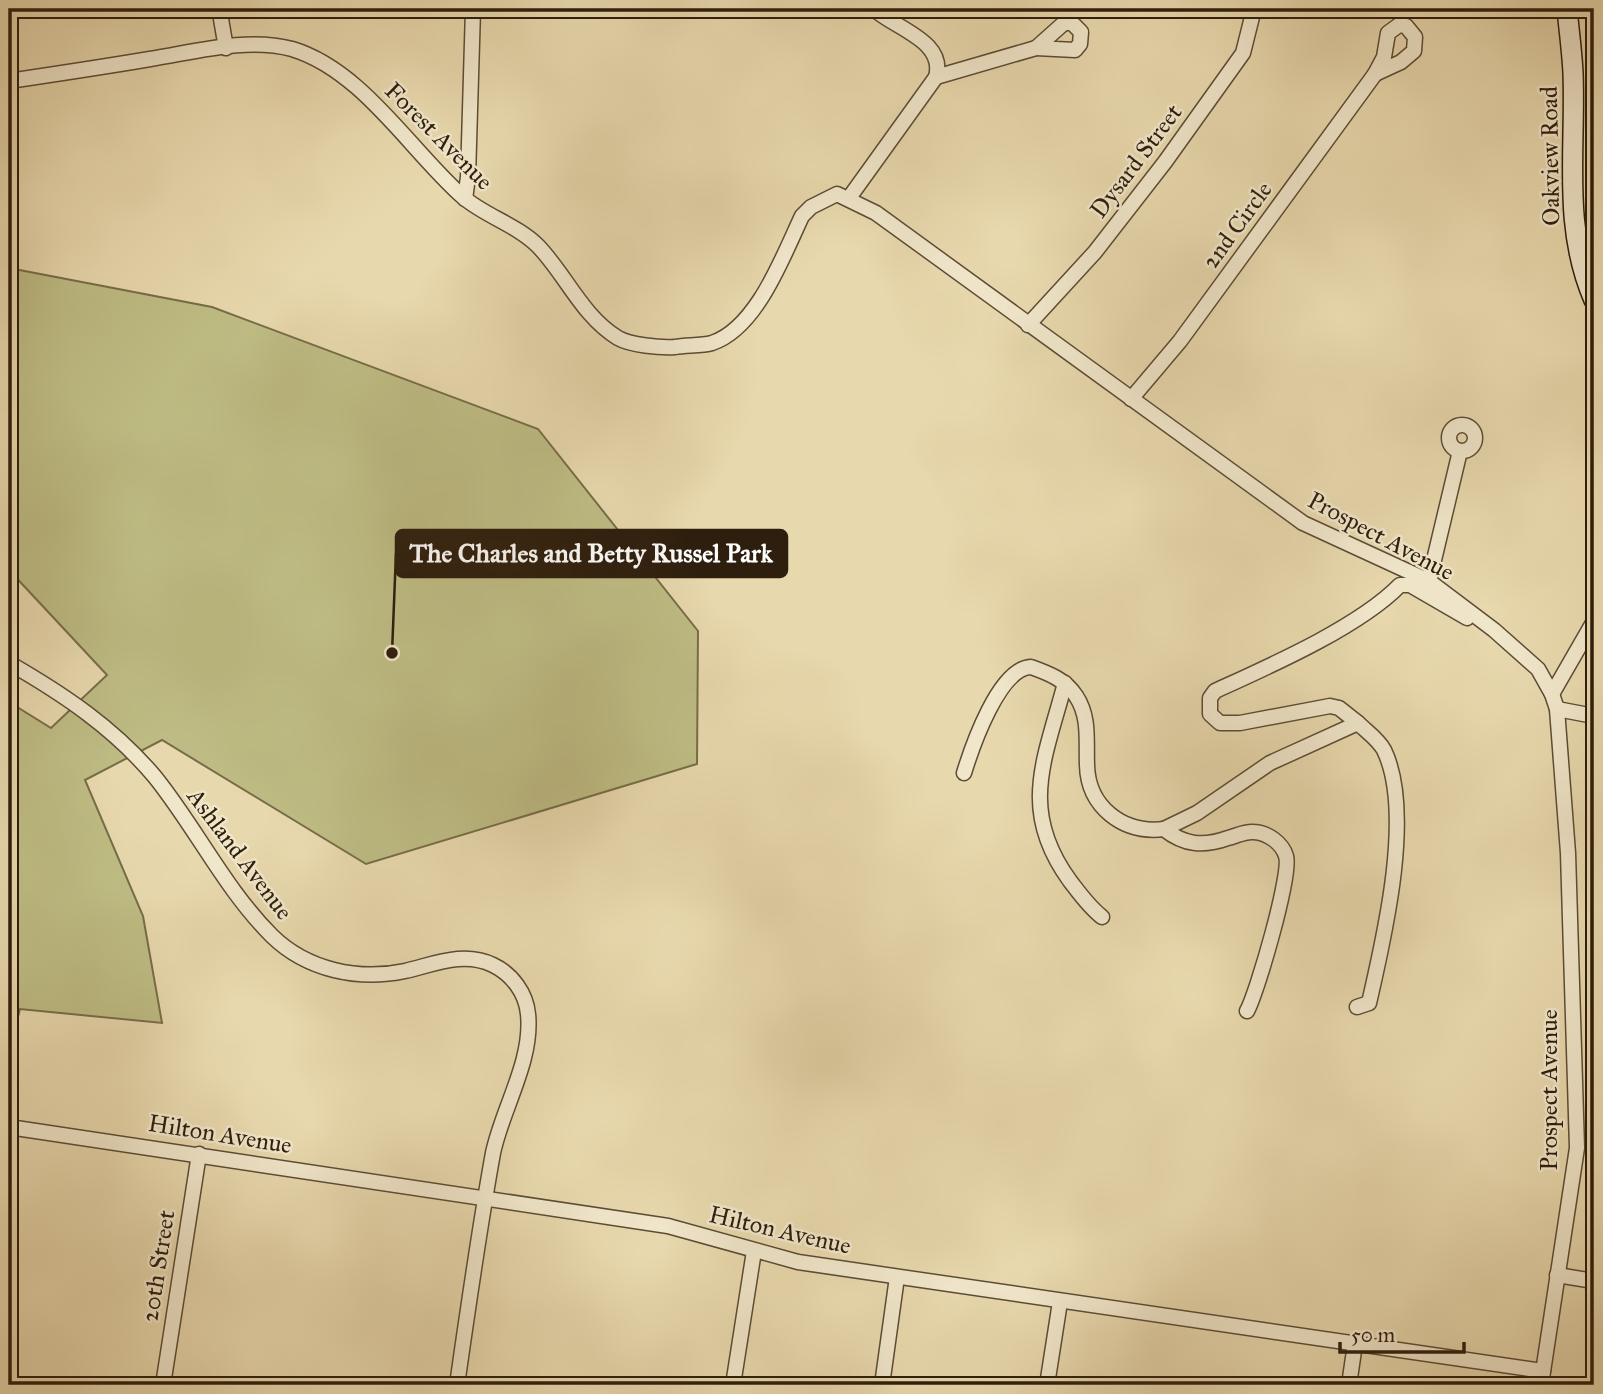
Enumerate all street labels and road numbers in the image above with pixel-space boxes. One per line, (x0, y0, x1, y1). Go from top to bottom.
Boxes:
street label: Forest Avenue (379, 76, 499, 196)
street label: Oakview Road (1534, 86, 1566, 226)
street label: Dysard Street (1083, 98, 1189, 224)
street label: 2nd Circle (1195, 176, 1279, 274)
street label: Prospect Avenue (1303, 485, 1459, 587)
street label: Ashland Avenue (180, 781, 299, 926)
street label: Prospect Avenue (1534, 1009, 1564, 1171)
street label: Hilton Avenue (146, 1108, 294, 1160)
street label: Hilton Avenue (706, 1199, 854, 1261)
street label: 20th Street (134, 1208, 182, 1324)

